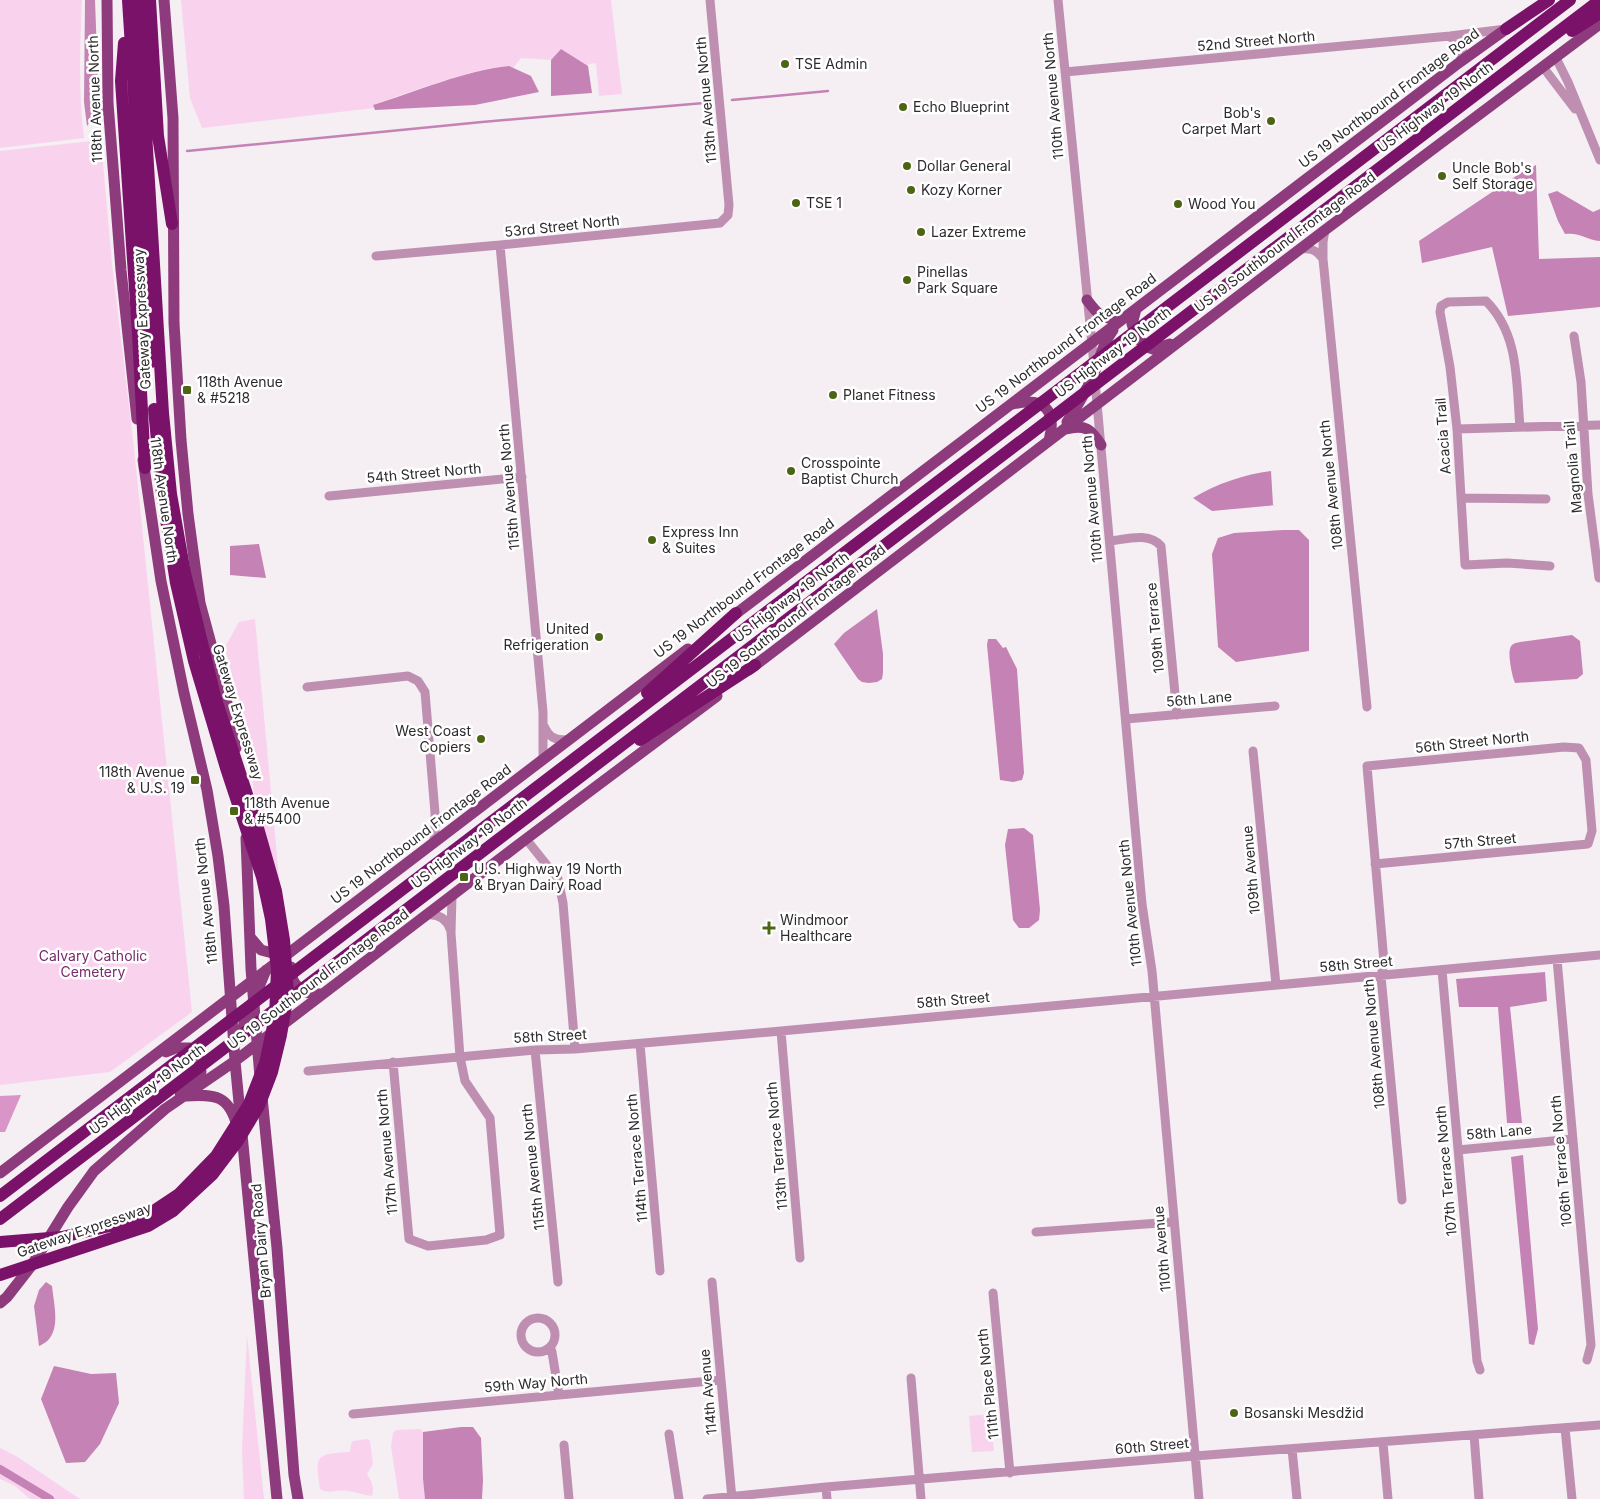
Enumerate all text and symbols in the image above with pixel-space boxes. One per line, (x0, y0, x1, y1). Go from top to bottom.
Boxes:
street label: US 19 Northbound Frontage Road (1295, 24, 1482, 171)
street label: 52nd Street North (1196, 27, 1316, 54)
street label: 110th Avenue North (1038, 32, 1067, 160)
street label: 118th Avenue North (84, 35, 105, 163)
street label: 113th Avenue North (691, 36, 720, 164)
place label: TSE Admin (795, 55, 868, 72)
marker: TSE Admin (779, 58, 791, 70)
street label: US Highway 19 North (1373, 58, 1496, 156)
place label: Echo Blueprint (913, 98, 1010, 115)
marker: Echo Blueprint (897, 101, 909, 113)
place label: Bob's Carpet Mart (1182, 104, 1261, 137)
marker: Bob's Carpet Mart (1265, 115, 1277, 127)
place label: Dollar General (917, 157, 1011, 174)
place label: Uncle Bob's Self Storage (1452, 159, 1533, 192)
marker: Dollar General (901, 160, 913, 172)
street label: US 19 Southbound Frontage Road (1191, 168, 1379, 315)
marker: Uncle Bob's Self Storage (1436, 170, 1448, 182)
place label: Kozy Korner (921, 181, 1002, 198)
marker: Kozy Korner (905, 184, 917, 196)
place label: TSE 1 (806, 194, 842, 211)
place label: Wood You (1188, 195, 1255, 212)
marker: TSE 1 (790, 197, 802, 209)
marker: Wood You (1172, 198, 1184, 210)
street label: 53rd Street North (504, 211, 620, 240)
place label: Lazer Extreme (931, 223, 1026, 240)
marker: Lazer Extreme (915, 226, 927, 238)
street label: Gateway Expressway (129, 248, 154, 390)
place label: Pinellas Park Square (917, 263, 998, 296)
street label: US 19 Northbound Frontage Road (972, 269, 1159, 416)
marker: Pinellas Park Square (901, 274, 913, 286)
street label: US Highway 19 North (1051, 303, 1174, 401)
place label: 118th Avenue & #5218 (197, 373, 283, 406)
marker: 118th Avenue & #5218 (181, 384, 193, 396)
place label: Planet Fitness (843, 386, 936, 403)
marker: Planet Fitness (827, 389, 839, 401)
street label: Acacia Trail (1431, 397, 1454, 475)
street label: 108th Avenue North (1315, 419, 1346, 551)
street label: Magnolia Trail (1560, 420, 1585, 514)
street label: 115th Avenue North (494, 423, 523, 551)
street label: 110th Avenue North (1077, 435, 1106, 563)
street label: 118th Avenue North (147, 436, 182, 564)
place label: Crosspointe Baptist Church (801, 454, 899, 487)
street label: 54th Street North (366, 459, 482, 486)
marker: Crosspointe Baptist Church (785, 465, 797, 477)
street label: US 19 Northbound Frontage Road (650, 514, 837, 661)
place label: Express Inn & Suites (662, 523, 739, 556)
marker: Express Inn & Suites (646, 534, 658, 546)
street label: US 19 Southbound Frontage Road (703, 540, 889, 691)
street label: US Highway 19 North (729, 548, 852, 646)
street label: 109th Terrace (1142, 582, 1167, 674)
place label: United Refrigeration (503, 620, 589, 653)
marker: United Refrigeration (593, 631, 605, 643)
street label: Gateway Expressway (210, 642, 267, 782)
street label: 56th Lane (1165, 687, 1233, 710)
place label: West Coast Copiers (395, 722, 471, 755)
street label: 56th Street North (1414, 727, 1530, 756)
marker: West Coast Copiers (475, 733, 487, 745)
street label: US 19 Northbound Frontage Road (327, 760, 514, 907)
place label: 118th Avenue & U.S. 19 (99, 763, 185, 796)
marker: 118th Avenue & U.S. 19 (189, 774, 201, 786)
place label: 118th Avenue & #5400 (244, 794, 330, 827)
street label: US Highway 19 North (407, 794, 530, 892)
marker: 118th Avenue & #5400 (228, 805, 240, 817)
street label: 109th Avenue (1238, 825, 1263, 915)
street label: 57th Street (1443, 829, 1517, 852)
street label: 118th Avenue North (190, 837, 221, 965)
street label: 110th Avenue North (1114, 839, 1145, 967)
place label: U.S. Highway 19 North & Bryan Dairy Road (474, 860, 622, 893)
marker: U.S. Highway 19 North & Bryan Dairy Road (458, 871, 470, 883)
street label: US 19 Southbound Frontage Road (224, 905, 412, 1052)
place label: Windmoor Healthcare (780, 911, 852, 944)
marker: Windmoor Healthcare (762, 921, 776, 935)
park label: Calvary Catholic Cemetery (39, 947, 147, 980)
street label: 58th Street (1319, 952, 1394, 975)
street label: 108th Avenue North (1359, 978, 1388, 1110)
street label: 58th Street (916, 988, 991, 1011)
street label: 58th Street (513, 1025, 588, 1046)
street label: US Highway 19 North (85, 1040, 208, 1138)
street label: 113th Terrace North (762, 1081, 791, 1211)
street label: 117th Avenue North (373, 1088, 400, 1216)
street label: 114th Terrace North (622, 1093, 651, 1223)
street label: 106th Terrace North (1546, 1094, 1575, 1228)
street label: 115th Avenue North (517, 1103, 548, 1231)
street label: 107th Terrace North (1431, 1105, 1460, 1237)
street label: 58th Lane (1465, 1120, 1533, 1143)
street label: Bryan Dairy Road (247, 1183, 274, 1299)
street label: Gateway Expressway (14, 1198, 153, 1261)
street label: 110th Avenue (1149, 1205, 1174, 1293)
street label: 111th Place North (973, 1328, 1002, 1440)
street label: 114th Avenue (695, 1348, 720, 1436)
street label: 59th Way North (483, 1370, 589, 1396)
place label: Bosanski Mesdžid (1244, 1404, 1364, 1421)
marker: Bosanski Mesdžid (1228, 1407, 1240, 1419)
street label: 60th Street (1114, 1434, 1190, 1457)

